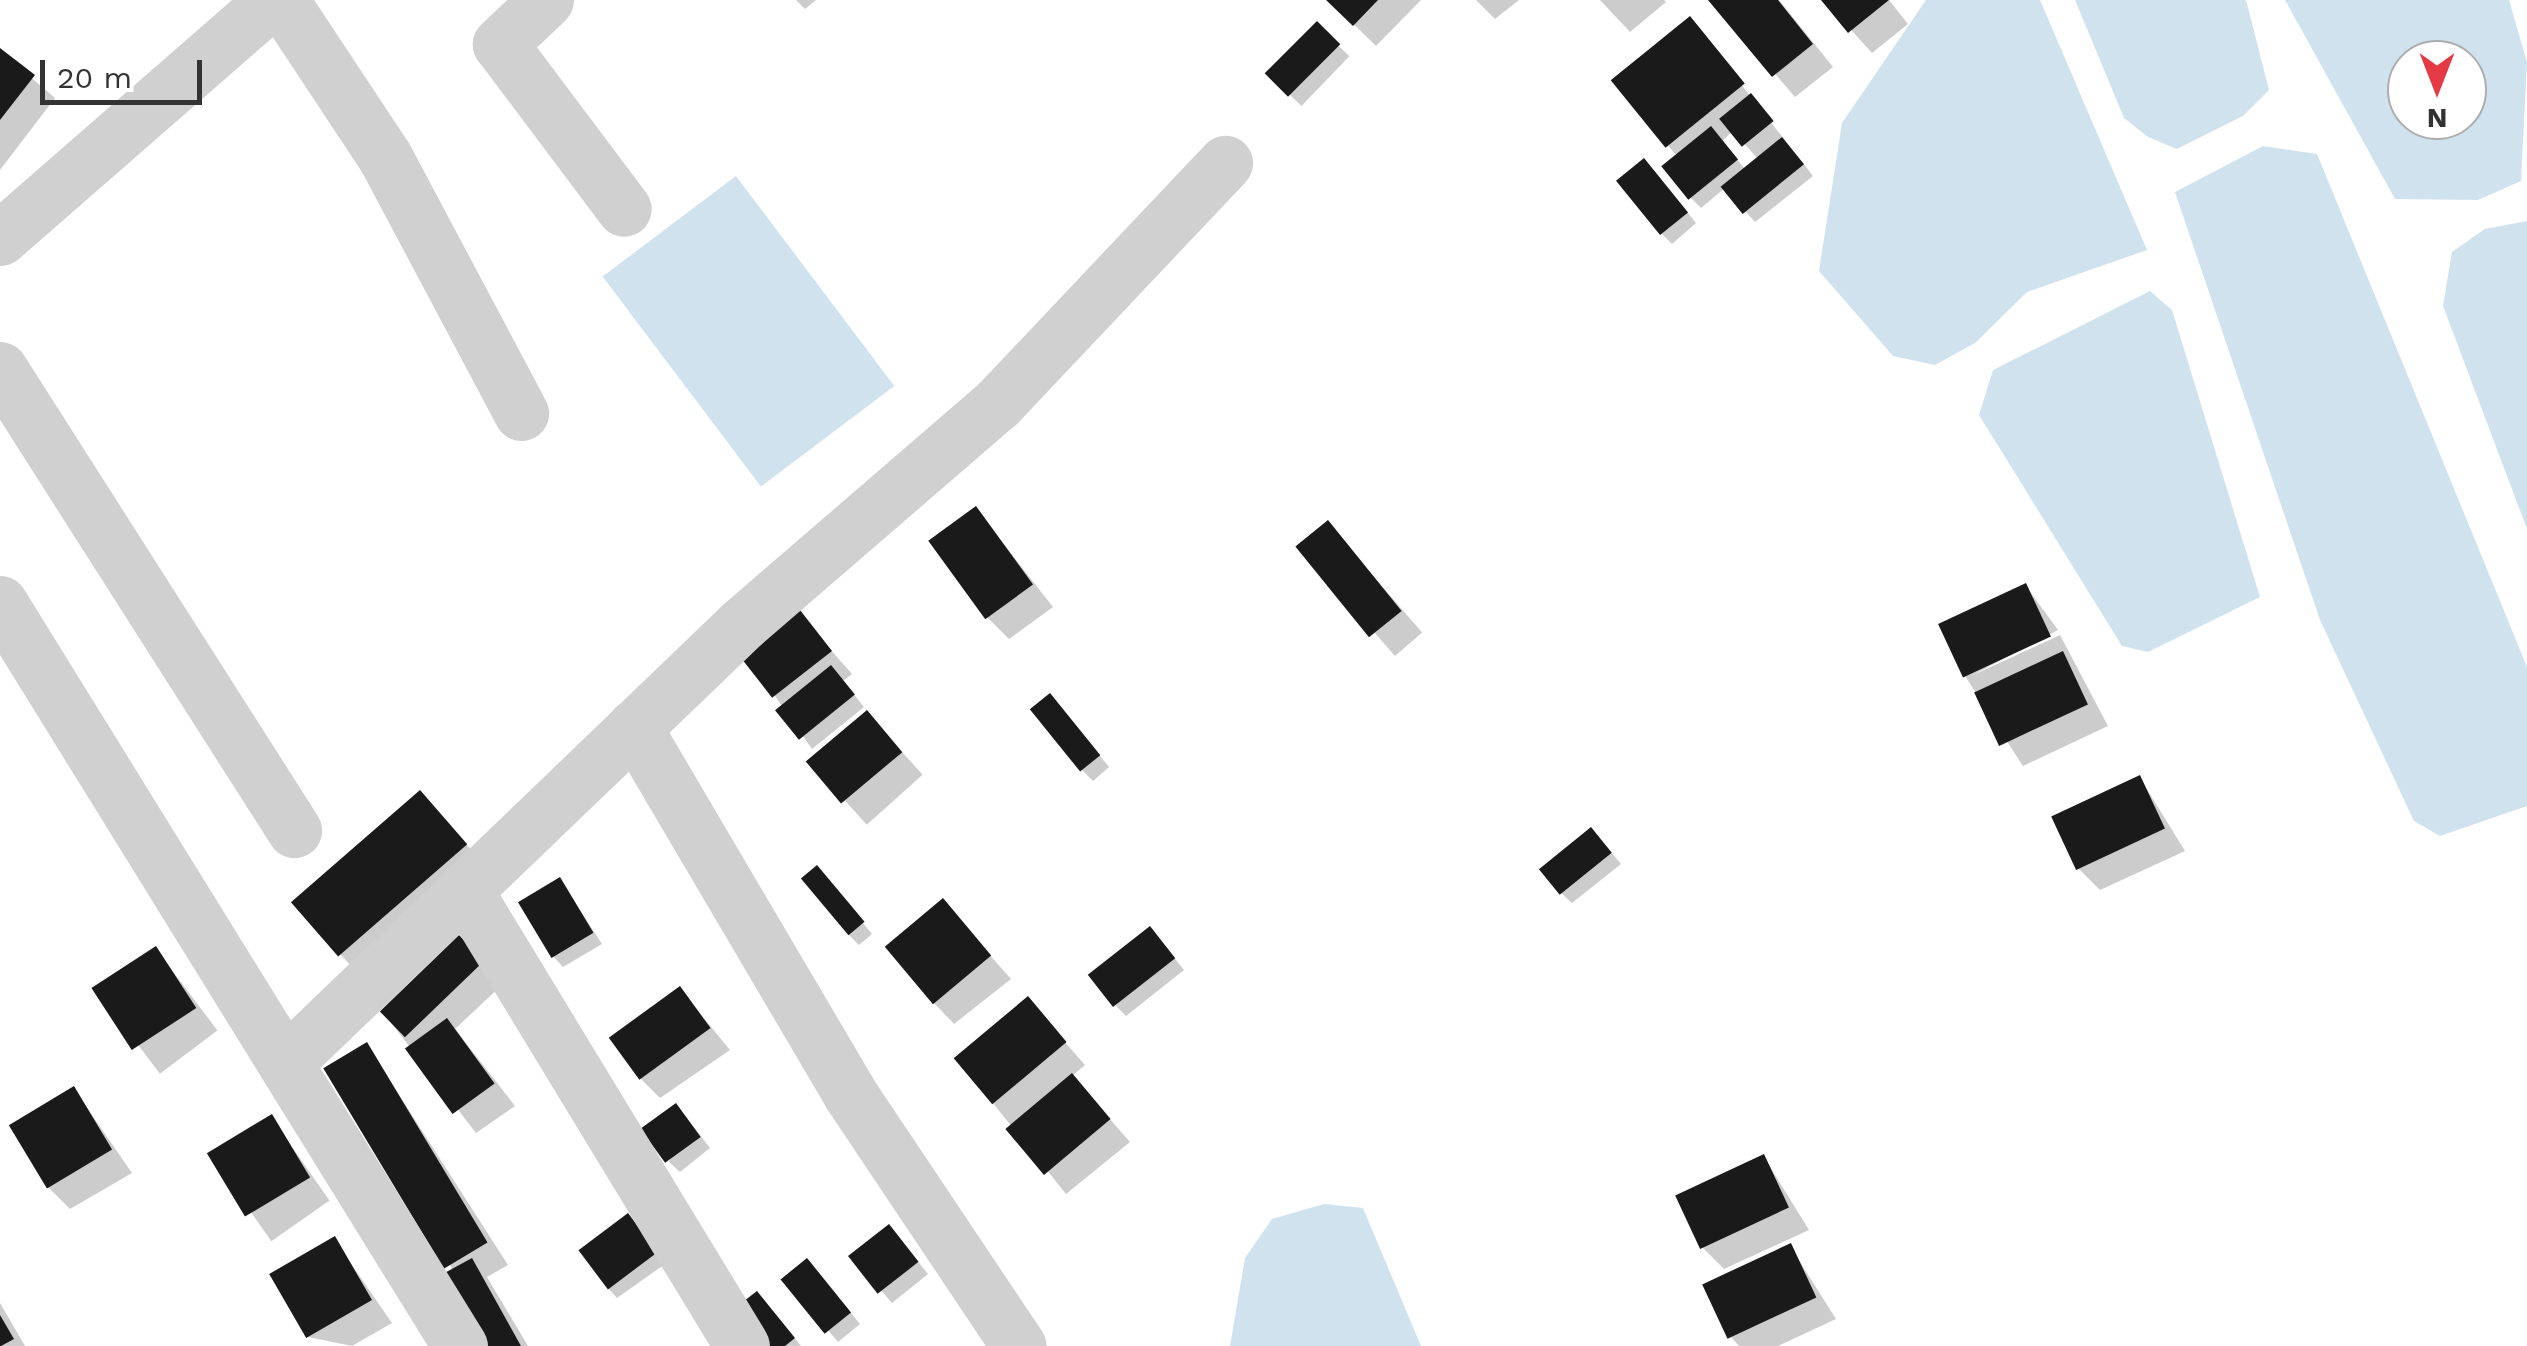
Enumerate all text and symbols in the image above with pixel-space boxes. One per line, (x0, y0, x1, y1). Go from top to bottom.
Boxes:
scale bar (45, 40, 208, 102)
north arrow (2387, 40, 2487, 140)
text: 20 m (57, 60, 132, 95)
text: N (2427, 102, 2447, 135)

